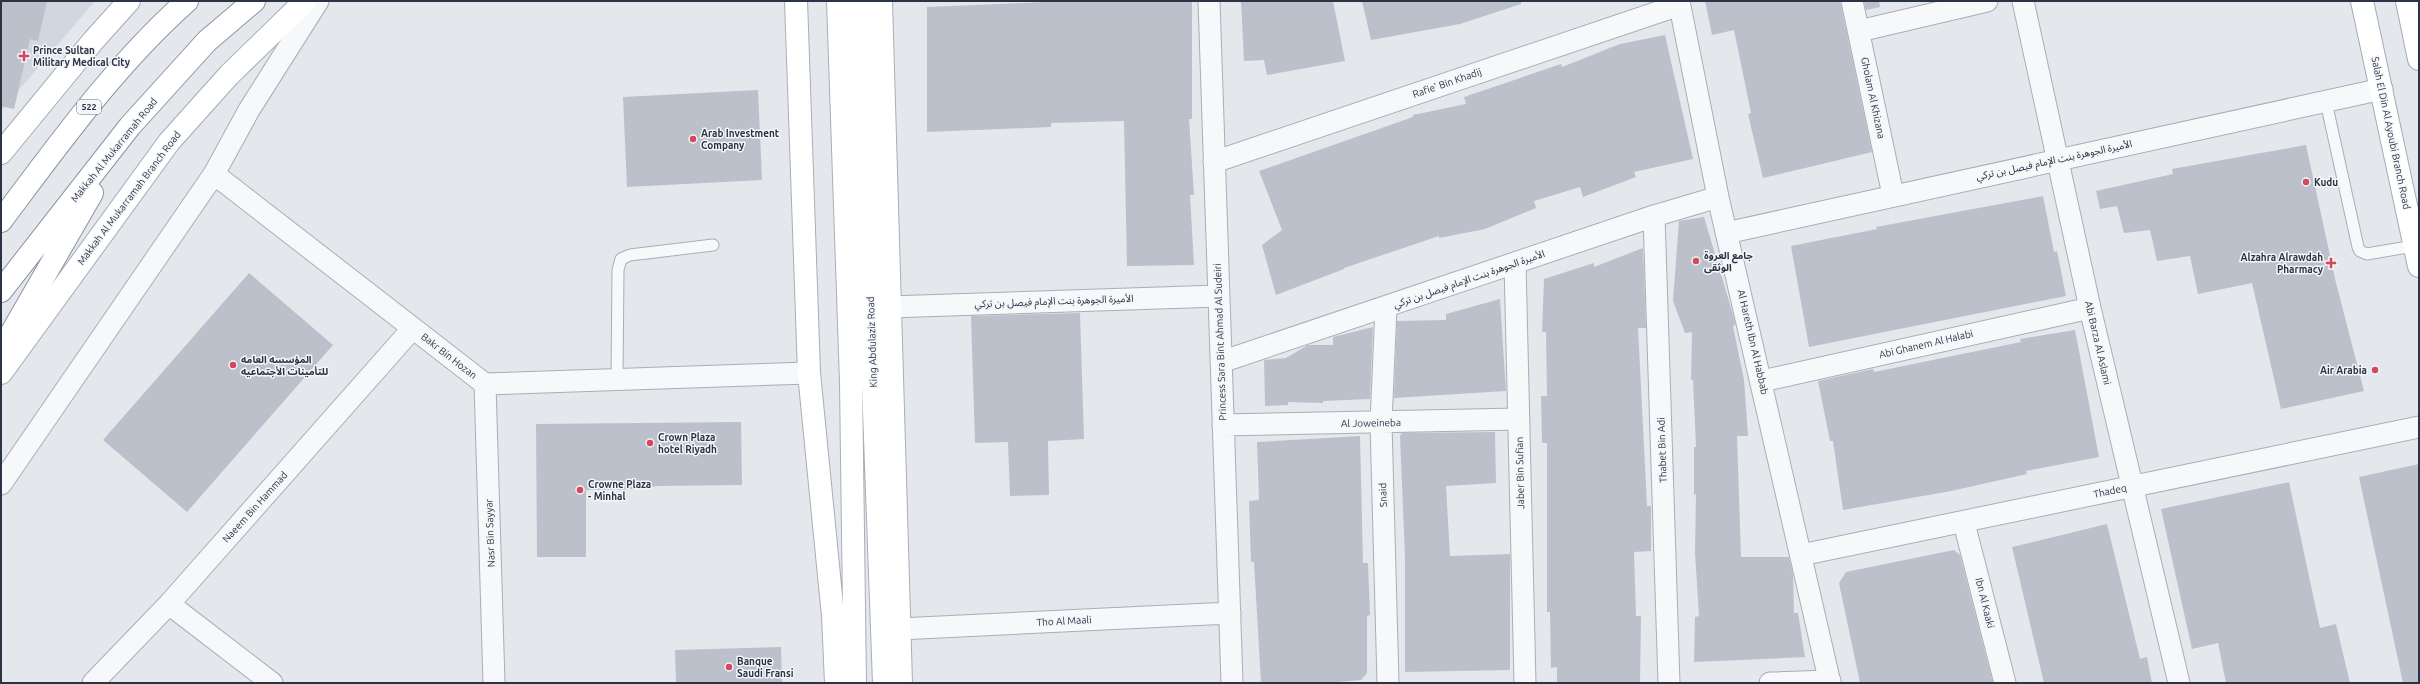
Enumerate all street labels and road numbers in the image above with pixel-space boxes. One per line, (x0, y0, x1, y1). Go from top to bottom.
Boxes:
street label: Gholam Al Khizana (1859, 56, 1887, 140)
street label: Salah El Din Al Ayoubi Branch Road (2369, 56, 2413, 210)
street label: Rafie' Bin Khadij (1411, 66, 1483, 100)
street label: Makkah Al Mukarramah Road (69, 96, 159, 204)
road number: 522 (77, 100, 101, 114)
street label: Makkah Al Mukarramah Branch Road (75, 129, 183, 267)
street label: الأميرة الجوهرة بنت الإمام فيصل بن تركي (1975, 138, 2134, 185)
street label: الأميرة الجوهرة بنت الإمام فيصل بن تركي (1392, 248, 1547, 313)
street label: Princess Sara Bint Ahmad Al Sudeiri (1212, 263, 1228, 421)
street label: Al Hareth Ibn Al Habbab (1736, 288, 1770, 396)
street label: الأميرة الجوهرة بنت الإمام فيصل بن تركي (974, 293, 1134, 312)
street label: King Abdulaziz Road (865, 296, 879, 388)
street label: Abi Barza Al Aslami (2083, 300, 2113, 386)
street label: Abi Ghanem Al Halabi (1878, 328, 1974, 360)
street label: Bakr Bin Hozan (419, 331, 479, 381)
street label: Al Joweineba (1341, 417, 1401, 429)
street label: Thabet Bin Adi (1655, 417, 1669, 483)
street label: Jaber Bin Sufian (1514, 437, 1526, 509)
street label: Naeem Bin Hammad (220, 469, 290, 545)
street label: Snaid (1377, 482, 1389, 507)
street label: Thadeq (2092, 482, 2128, 500)
street label: Nasr Bin Sayyar (483, 498, 497, 567)
street label: Ibn Al Kaaki (1973, 577, 1997, 629)
street label: Tho Al Maali (1036, 614, 1092, 628)

